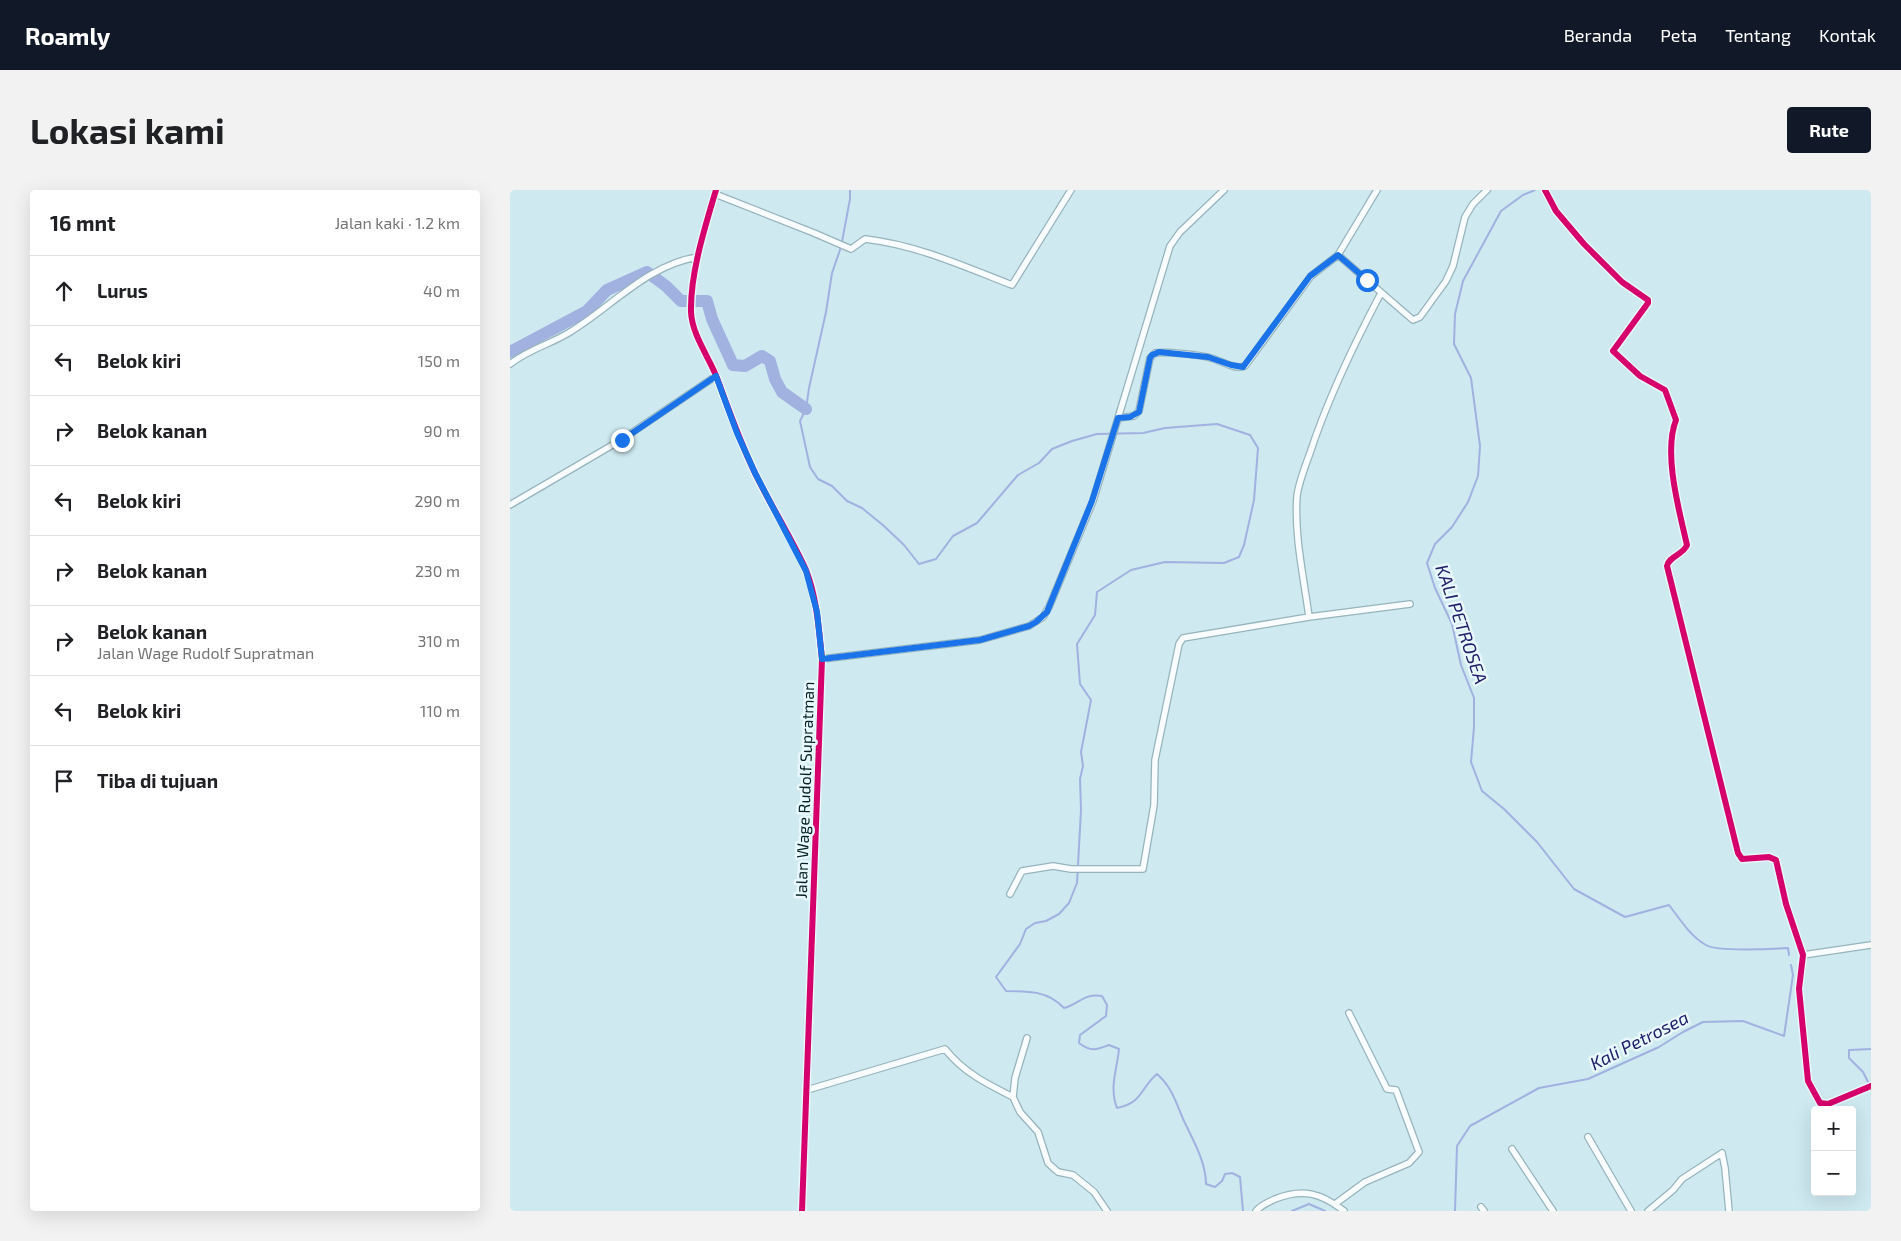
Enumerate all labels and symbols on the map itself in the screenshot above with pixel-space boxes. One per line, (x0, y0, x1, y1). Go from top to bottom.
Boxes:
route start (1356, 269, 1379, 292)
route end (611, 429, 634, 452)
water label: KALI PETROSEA (1431, 561, 1493, 687)
street label: Jalan Wage Rudolf Supratman (791, 681, 817, 899)
water label: Kali Petrosea (1586, 1006, 1692, 1074)

